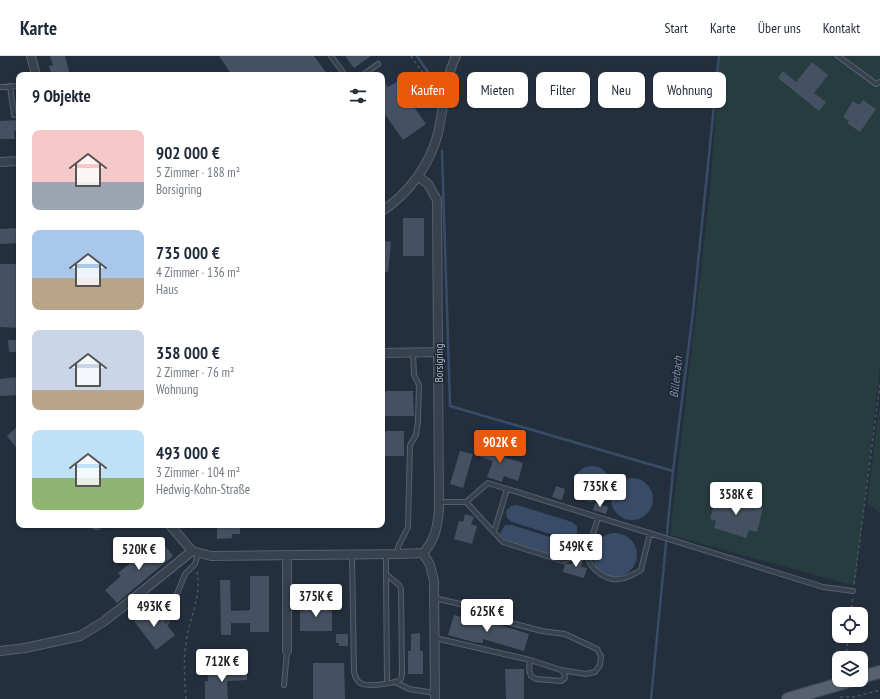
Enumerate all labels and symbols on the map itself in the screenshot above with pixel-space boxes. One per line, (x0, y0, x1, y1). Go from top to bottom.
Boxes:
street label: Borsigring (432, 343, 446, 382)
water label: Billerbach (666, 355, 685, 398)
pin: 902K € (467, 430, 533, 464)
pin: 735K € (567, 474, 633, 508)
pin: 358K € (703, 482, 769, 516)
pin: 549K € (543, 534, 609, 568)
pin: 520K € (106, 537, 172, 571)
pin: 375K € (283, 584, 349, 618)
pin: 493K € (121, 594, 187, 628)
pin: 625K € (454, 599, 520, 633)
pin: 712K € (189, 649, 255, 683)

